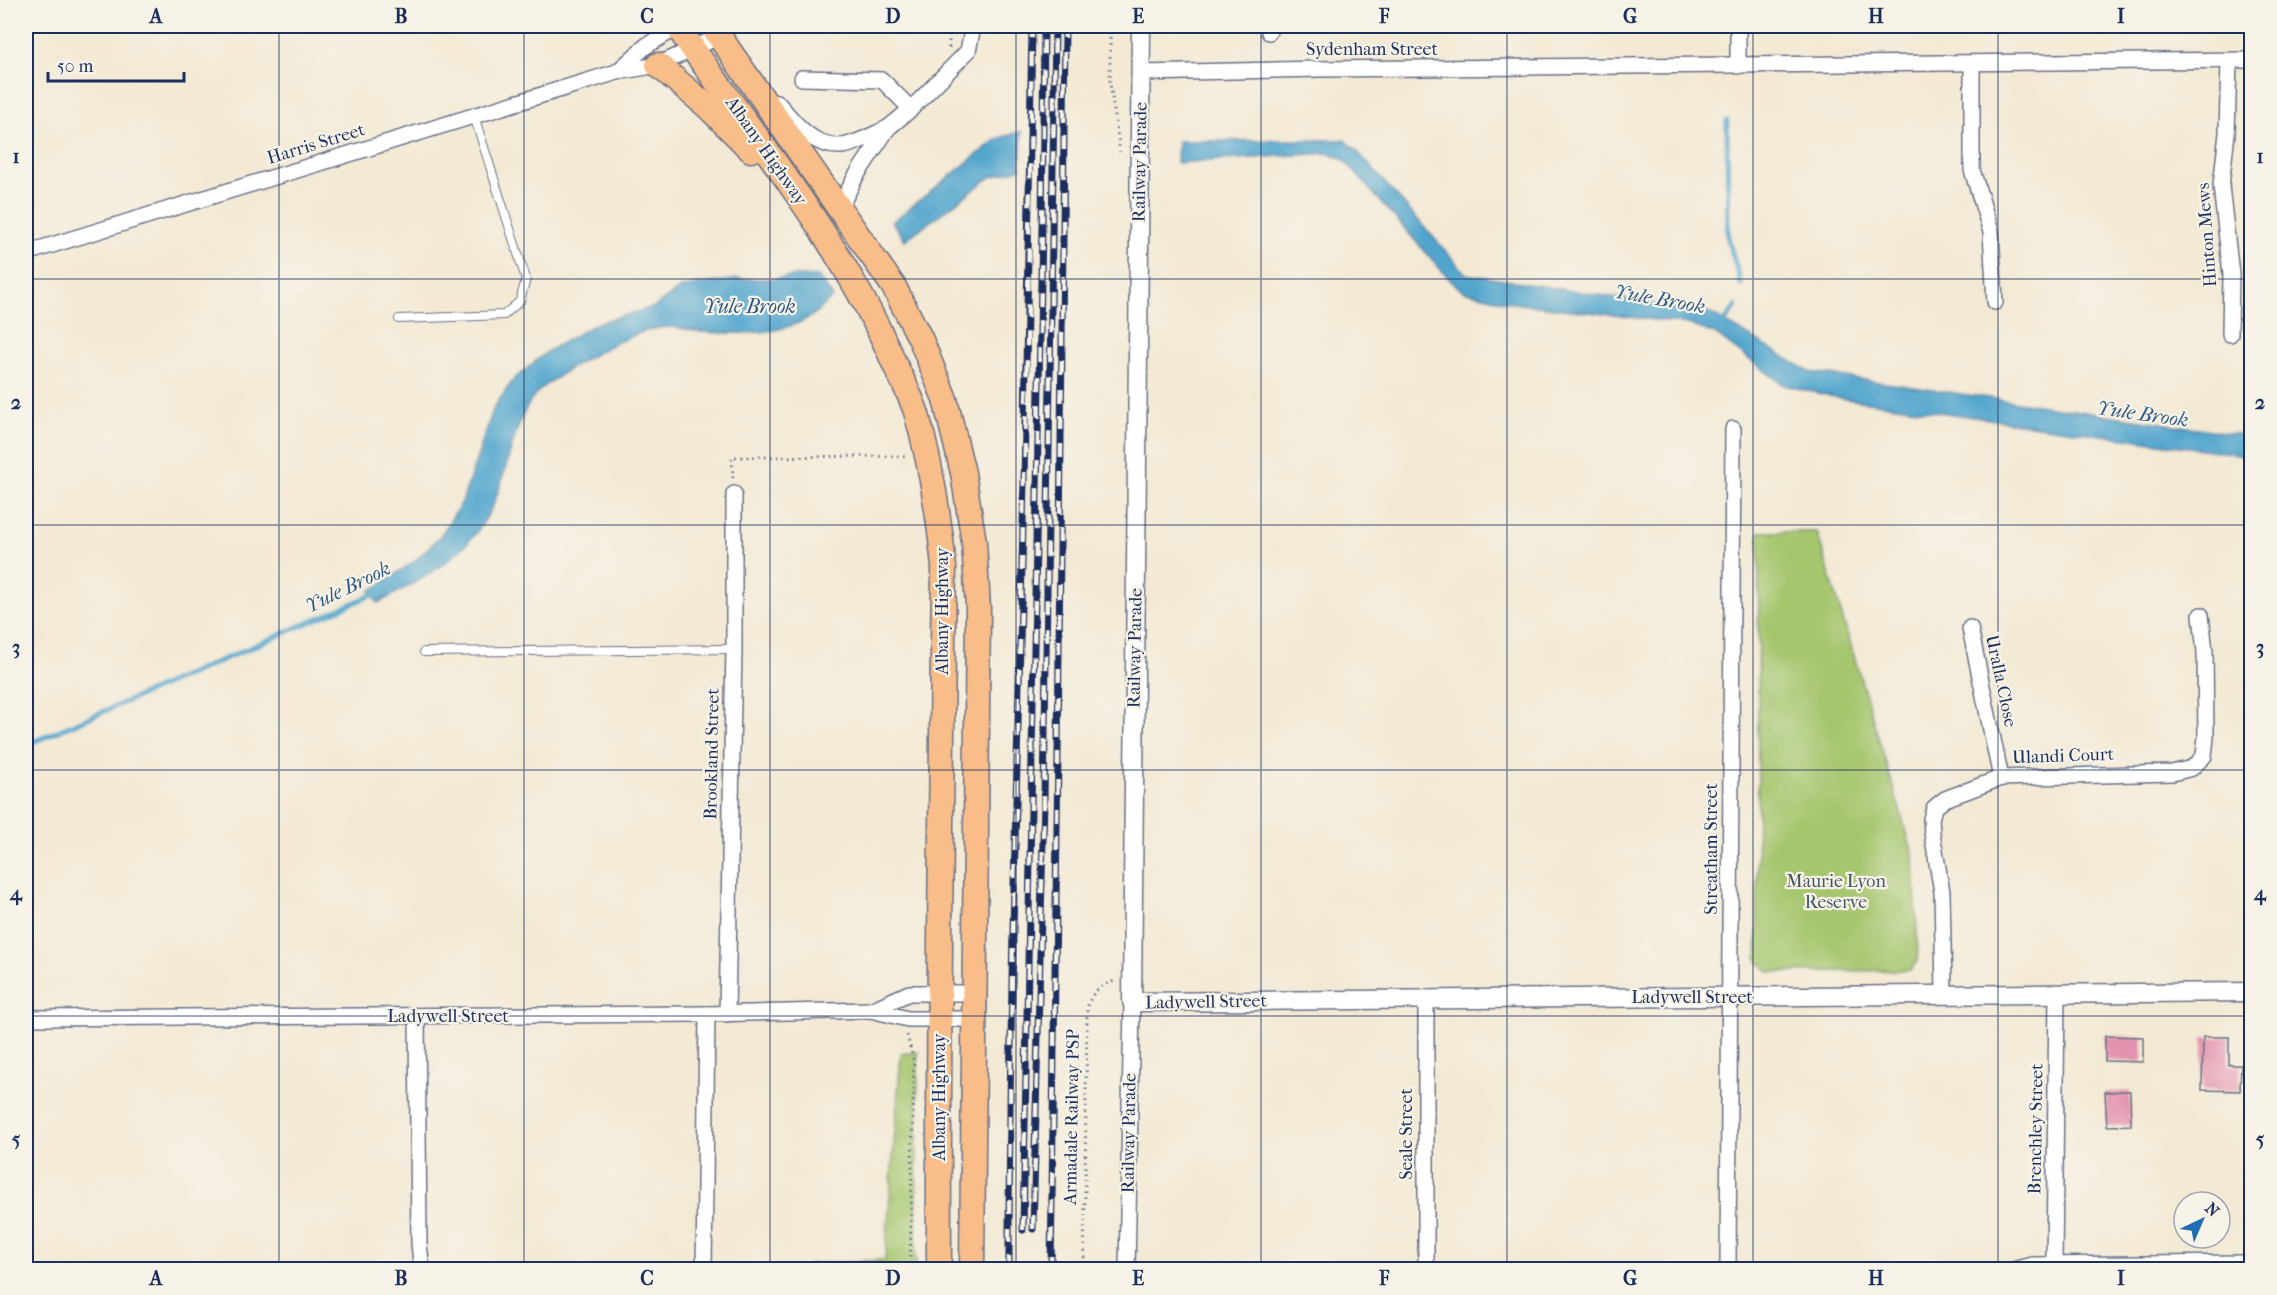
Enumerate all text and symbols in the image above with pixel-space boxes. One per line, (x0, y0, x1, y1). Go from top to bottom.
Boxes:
text: A (148, 5, 164, 28)
text: B (394, 5, 408, 28)
text: C (640, 5, 654, 28)
text: D (885, 5, 901, 28)
text: E (1132, 5, 1144, 28)
text: F (1378, 5, 1390, 28)
text: G (1623, 5, 1637, 28)
text: H (1868, 5, 1884, 28)
text: I (2117, 5, 2125, 28)
street label: Sydenham Street (1306, 39, 1438, 60)
scale bar (48, 45, 184, 83)
text: 50 m (57, 56, 94, 77)
street label: Albany Highway (720, 92, 812, 210)
street label: Railway Parade (1128, 102, 1152, 222)
street label: Harris Street (265, 119, 368, 169)
text: 1 (12, 145, 20, 168)
text: 1 (2256, 145, 2264, 168)
street label: Hinton Mews (2193, 182, 2221, 288)
water label: Yule Brook (1613, 280, 1707, 318)
water label: Yule Brook (704, 295, 796, 318)
text: 2 (11, 391, 21, 414)
text: 2 (2255, 391, 2265, 414)
water label: Yule Brook (2096, 396, 2190, 432)
street label: Albany Highway (932, 546, 953, 676)
water label: Yule Brook (302, 557, 394, 617)
street label: Railway Parade (1123, 588, 1147, 708)
street label: Uralla Close (1981, 633, 2021, 729)
text: 3 (12, 636, 20, 659)
text: 3 (2256, 636, 2264, 659)
street label: Brookland Street (700, 688, 724, 820)
street label: Ulandi Court (2012, 744, 2115, 768)
street label: Streatham Street (1701, 783, 1722, 915)
park label: Maurie Lyon Reserve (1786, 871, 1886, 913)
text: 4 (9, 882, 23, 906)
text: 4 (2253, 882, 2267, 906)
street label: Ladywell Street (1631, 987, 1753, 1008)
street label: Ladywell Street (1145, 990, 1268, 1014)
street label: Ladywell Street (387, 1006, 509, 1027)
street label: Armadale Railway PSP (1060, 1029, 1084, 1206)
street label: Albany Highway (929, 1032, 950, 1162)
street label: Brenchley Street (2024, 1063, 2048, 1195)
street label: Railway Parade (1117, 1073, 1141, 1193)
street label: Seale Street (1396, 1088, 1417, 1180)
text: 5 (12, 1128, 21, 1151)
text: 5 (2256, 1128, 2265, 1151)
north arrow (2172, 1190, 2232, 1250)
text: N (2201, 1199, 2224, 1221)
text: A (148, 1267, 164, 1290)
text: B (394, 1267, 408, 1290)
text: C (640, 1267, 654, 1290)
text: D (885, 1267, 901, 1290)
text: E (1132, 1267, 1144, 1290)
text: F (1378, 1267, 1390, 1290)
text: G (1623, 1267, 1637, 1290)
text: H (1868, 1267, 1884, 1290)
text: I (2117, 1267, 2125, 1290)

